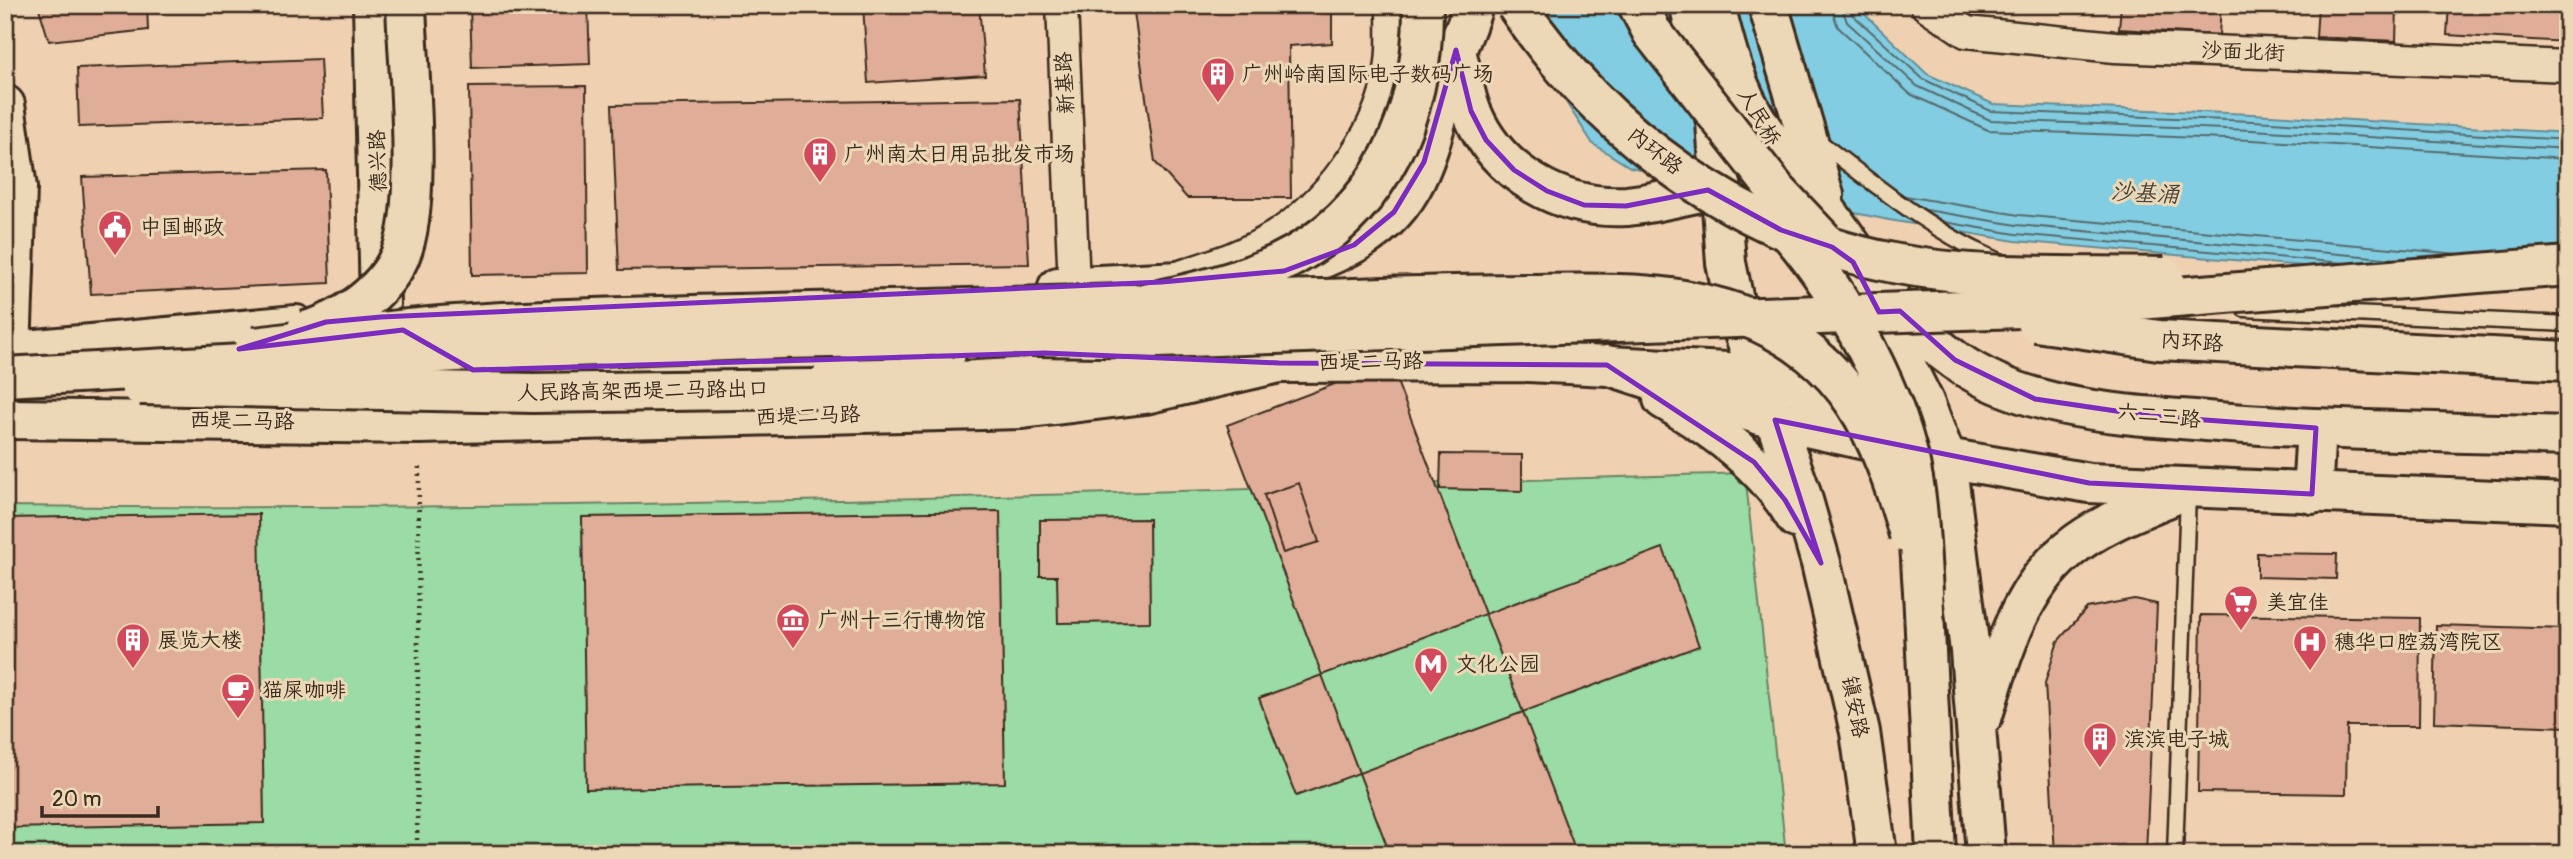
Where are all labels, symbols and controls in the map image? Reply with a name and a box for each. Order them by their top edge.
street label: 沙面北街 [2201,37,2285,67]
street label: 新基路 [1050,51,1080,115]
building icon: 广州岭南国际电子数码广场 [1199,55,1237,104]
place label: 广州岭南国际电子数码广场 [1242,61,1494,88]
street label: 人民桥 [1732,83,1786,151]
street label: 内环路 [1622,121,1688,181]
street label: 德兴路 [363,129,393,193]
building icon: 广州南太日用品批发市场 [801,135,839,184]
place label: 广州南太日用品批发市场 [844,141,1075,168]
water label: 沙基涌 [2110,177,2181,209]
public building icon: 中国邮政 [96,208,134,257]
place label: 中国邮政 [140,214,224,241]
street label: 内环路 [2160,326,2224,358]
street label: 西堤二马路 [1318,348,1424,376]
street label: 人民路高架西堤二马路出口 [517,375,769,407]
street label: 六二三路 [2116,398,2202,434]
street label: 西堤二马路 [755,401,861,431]
street label: 西堤二马路 [189,407,295,435]
supermarket icon: 美宜佳 [2222,583,2260,632]
place label: 美宜佳 [2266,589,2329,616]
museum icon: 广州十三行博物馆 [774,601,812,650]
place label: 广州十三行博物馆 [818,607,986,634]
building icon: 展览大楼 [114,621,152,670]
hospital icon: 穗华口腔荔湾院区 [2291,623,2329,672]
place label: 展览大楼 [158,627,242,654]
place label: 穗华口腔荔湾院区 [2334,629,2502,656]
metro station icon: 文化公园 [1412,645,1450,694]
place label: 文化公园 [1456,651,1540,678]
cafe icon: 猫屎咖啡 [219,671,257,720]
street label: 镇安路 [1836,674,1874,740]
place label: 猫屎咖啡 [262,677,346,704]
building icon: 滨滨电子城 [2081,720,2119,769]
place label: 滨滨电子城 [2124,726,2229,753]
scale bar [42,775,158,819]
text: 20 m [52,786,101,813]

